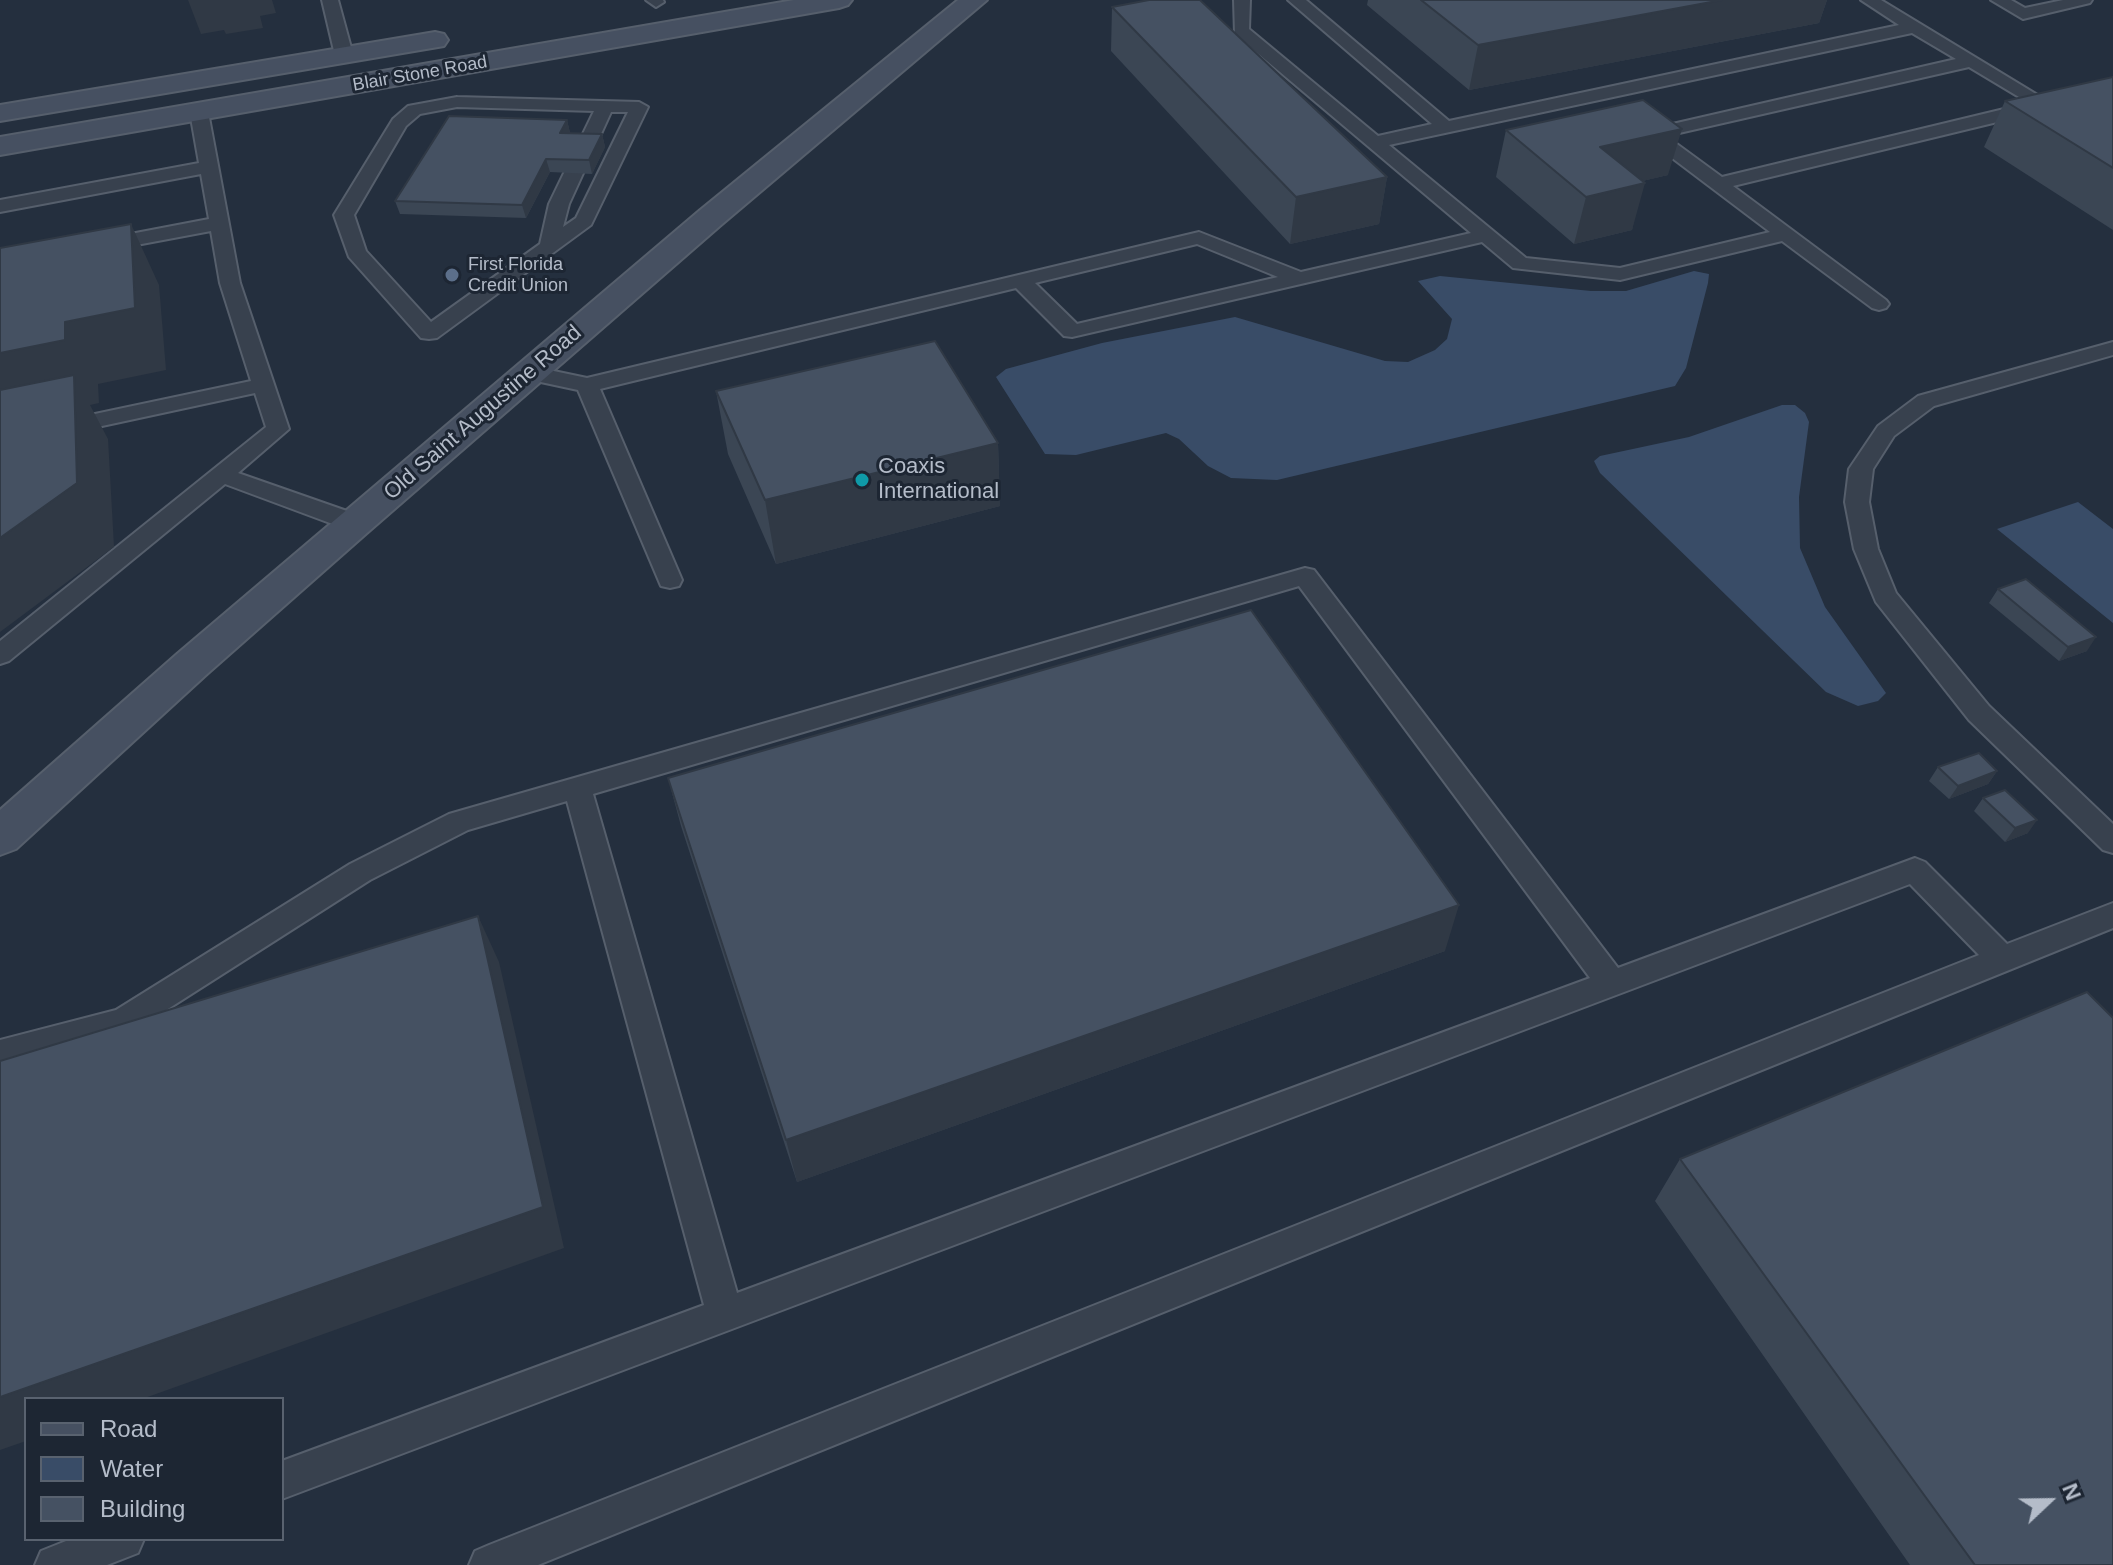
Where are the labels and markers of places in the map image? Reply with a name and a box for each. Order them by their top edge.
place label: First Florida Credit Union [468,254,568,296]
marker: First Florida Credit Union [443,266,461,284]
place label: Coaxis International [878,454,999,506]
marker: Coaxis International [853,471,871,489]

